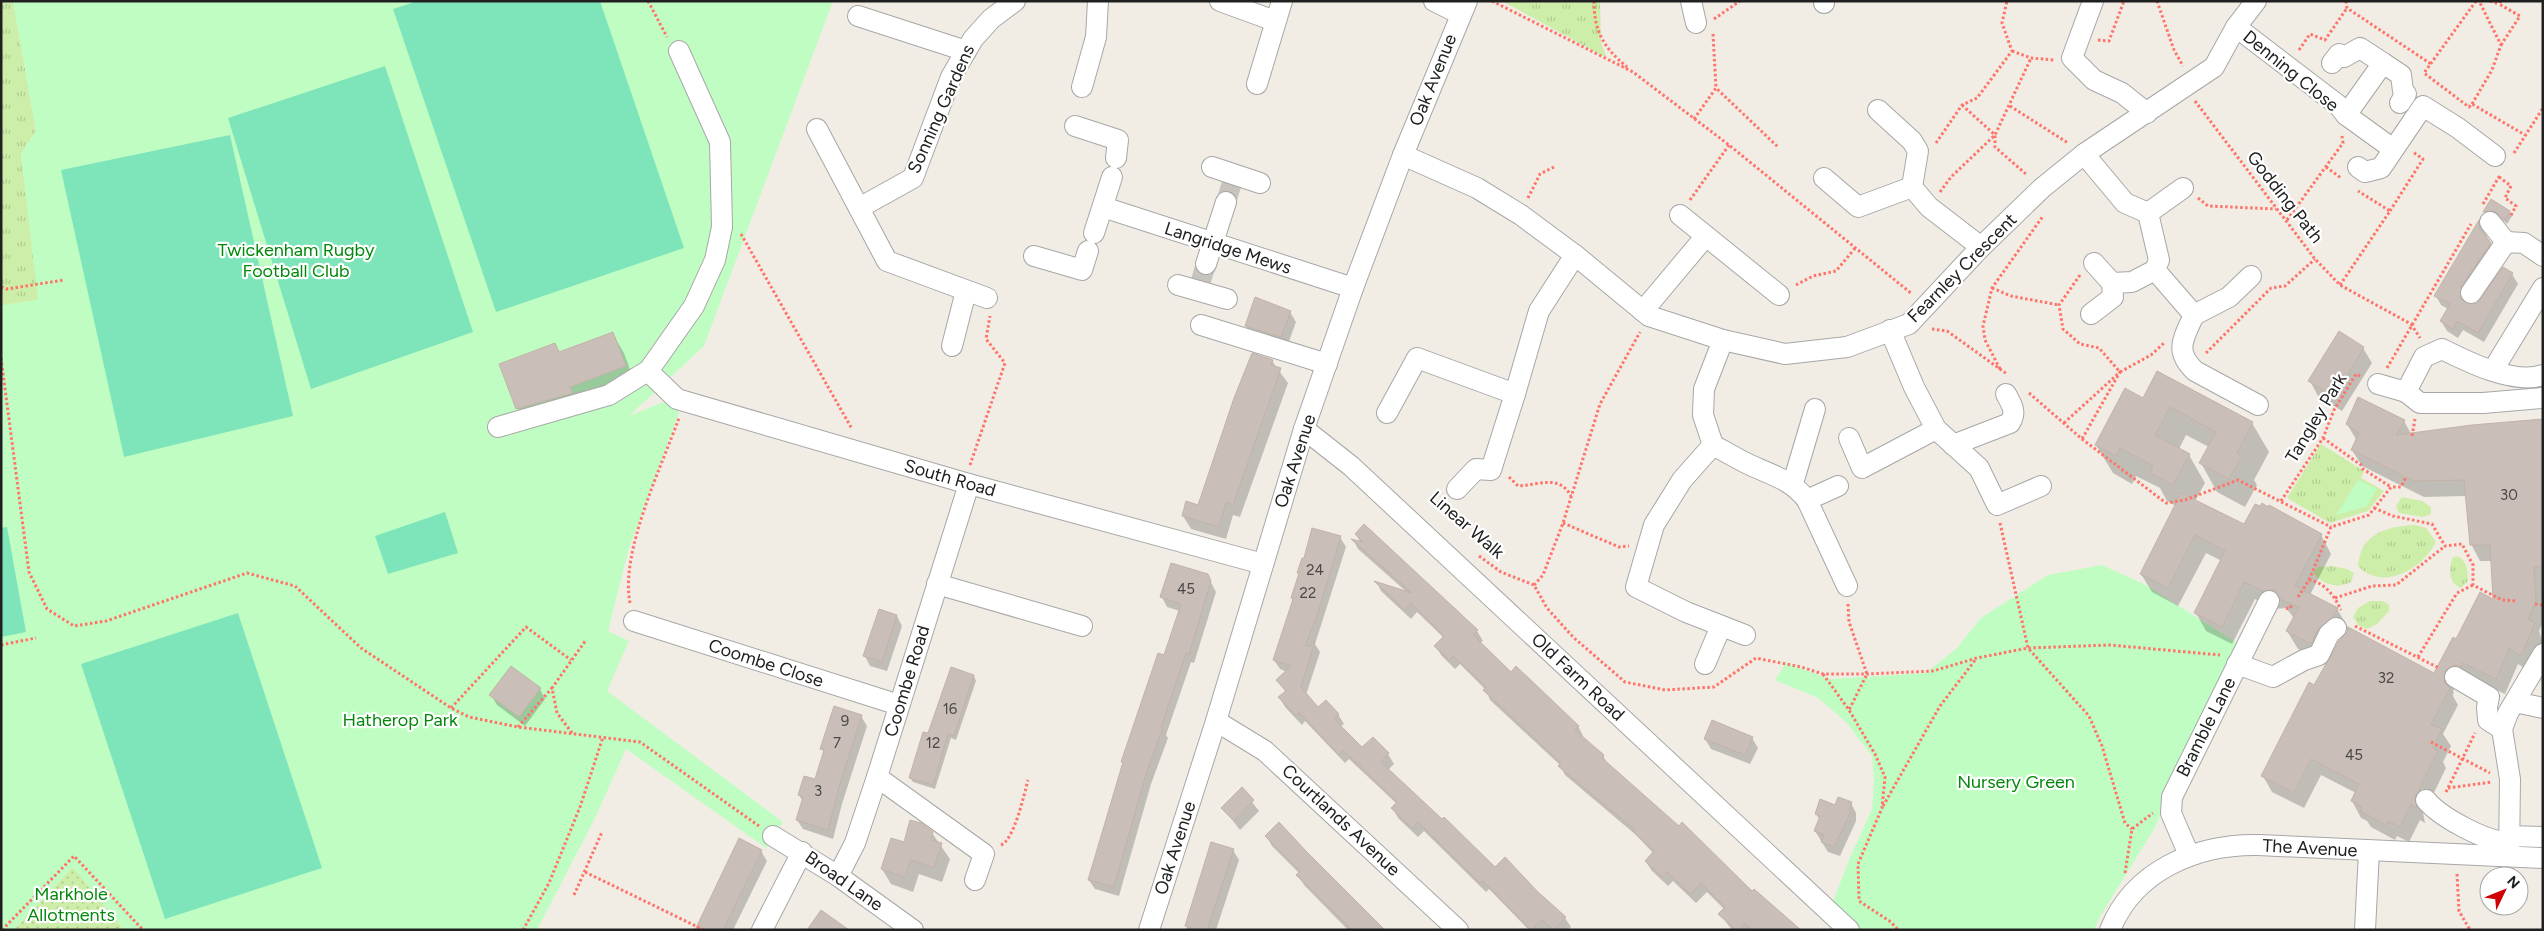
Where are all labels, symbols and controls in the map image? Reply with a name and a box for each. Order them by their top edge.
street label: Denning Close [2239,26,2344,117]
street label: Oak Avenue [1405,31,1461,129]
street label: Sonning Gardens [903,41,979,177]
street label: Godding Path [2242,147,2328,247]
street label: Fearnley Crescent [1903,208,2022,327]
street label: Langridge Mews [1162,217,1294,279]
park label: Twickenham Rugby Football Club [218,239,375,282]
street label: Tangley Park [2281,369,2351,467]
street label: Oak Avenue [1270,411,1321,511]
street label: South Road [902,454,998,502]
house number: 30 [2500,486,2518,504]
street label: Linear Walk [1425,487,1509,564]
house number: 24 [1306,561,1324,579]
house number: 45 [1177,580,1195,598]
house number: 22 [1300,584,1316,602]
street label: Coombe Road [880,623,934,739]
street label: Old Farm Road [1527,628,1629,726]
street label: Coombe Close [706,634,826,692]
house number: 32 [2378,669,2394,687]
street label: Bramble Lane [2172,673,2241,780]
house number: 16 [943,700,958,718]
park label: Hatherop Park [342,709,458,731]
house number: 9 [841,712,849,730]
house number: 7 [833,734,841,752]
house number: 12 [926,734,940,752]
house number: 45 [2345,746,2363,764]
street label: Courtlands Avenue [1277,760,1405,881]
park label: Nursery Green [1957,771,2075,793]
house number: 3 [814,782,822,800]
street label: Oak Avenue [1150,798,1201,898]
street label: The Avenue [2262,835,2358,861]
street label: Broad Lane [801,846,887,916]
north arrow [2479,866,2529,916]
text: N [2503,873,2523,892]
park label: Markhole Allotments [27,883,115,926]

